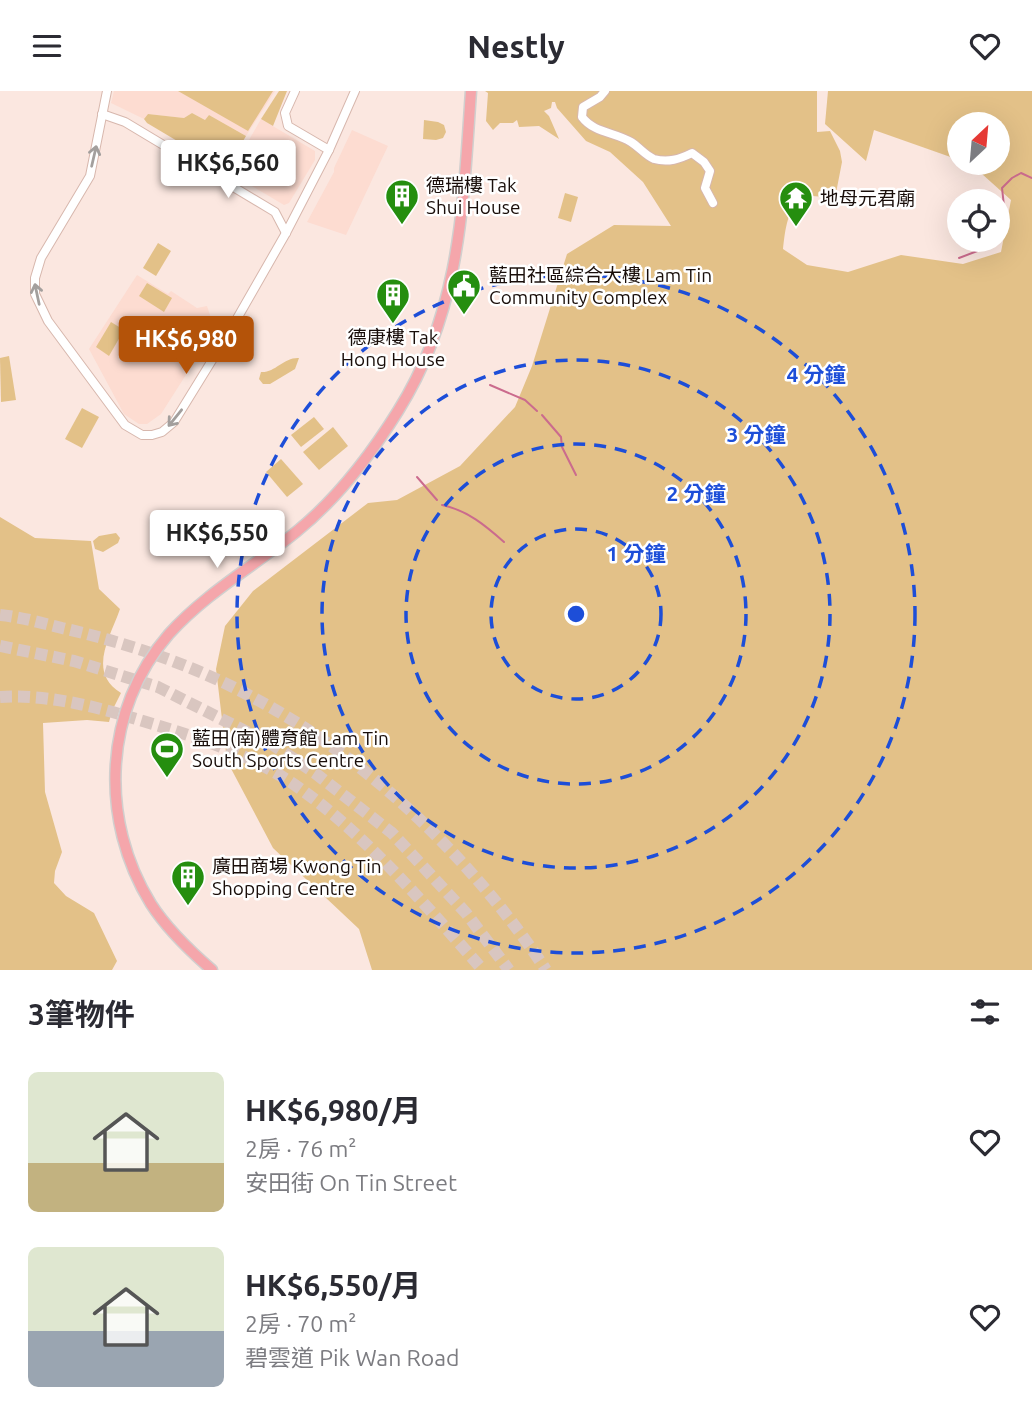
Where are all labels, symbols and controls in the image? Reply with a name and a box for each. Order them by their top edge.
icon: menu [28,27,66,65]
icon: heart [966,27,1004,65]
text: Nestly [467,28,565,64]
north arrow [947,112,1010,175]
map controls [947,112,1010,252]
pin: HK$6,560 [156,141,300,200]
one-way arrow [87,145,101,168]
text: HK$6,560 [177,150,279,175]
place label: 德瑞樓 Tak Shui House [426,174,521,218]
building icon: 德瑞樓 Tak Shui House [383,177,421,226]
temple icon: 地母元君廟 [777,179,815,228]
place label: 地母元君廟 [820,187,915,209]
button: locate [947,189,1010,252]
place label: 藍田社區綜合大樓 Lam Tin Community Complex [489,264,712,308]
public building icon: 藍田社區綜合大樓 Lam Tin Community Complex [445,267,483,316]
building icon: 德康樓 Tak Hong House [374,276,412,325]
one-way arrow [30,284,43,306]
pin: HK$6,980 [114,317,258,376]
text: HK$6,980 [135,326,237,351]
place label: 德康樓 Tak Hong House [341,326,445,370]
text: 4 分鐘 [787,362,845,386]
one-way arrow [168,408,183,426]
text: 3 分鐘 [727,422,785,446]
text: 2 分鐘 [667,481,725,505]
pin: HK$6,550 [145,511,289,570]
text: HK$6,550 [166,520,268,545]
text: 1 分鐘 [607,541,665,565]
centre of rings [564,602,588,626]
place label: 藍田(南)體育館 Lam Tin South Sports Centre [192,727,389,771]
sports icon: 藍田(南)體育館 Lam Tin South Sports Centre [148,730,186,779]
place label: 廣田商場 Kwong Tin Shopping Centre [212,855,382,899]
building icon: 廣田商場 Kwong Tin Shopping Centre [169,858,207,907]
icon: filters [966,993,1004,1031]
text: 3筆物件 [28,997,135,1031]
text: HK$6,980/月 [245,1093,421,1127]
icon: home [84,1100,168,1184]
icon: heart [966,1123,1004,1161]
text: 2房 · 76 m² [245,1136,356,1161]
text: 安田街 On Tin Street [245,1170,457,1195]
text: HK$6,550/月 [245,1268,421,1302]
icon: home [84,1275,168,1359]
icon: heart [966,1298,1004,1336]
text: 2房 · 70 m² [245,1311,356,1336]
text: 碧雲道 Pik Wan Road [245,1345,460,1370]

